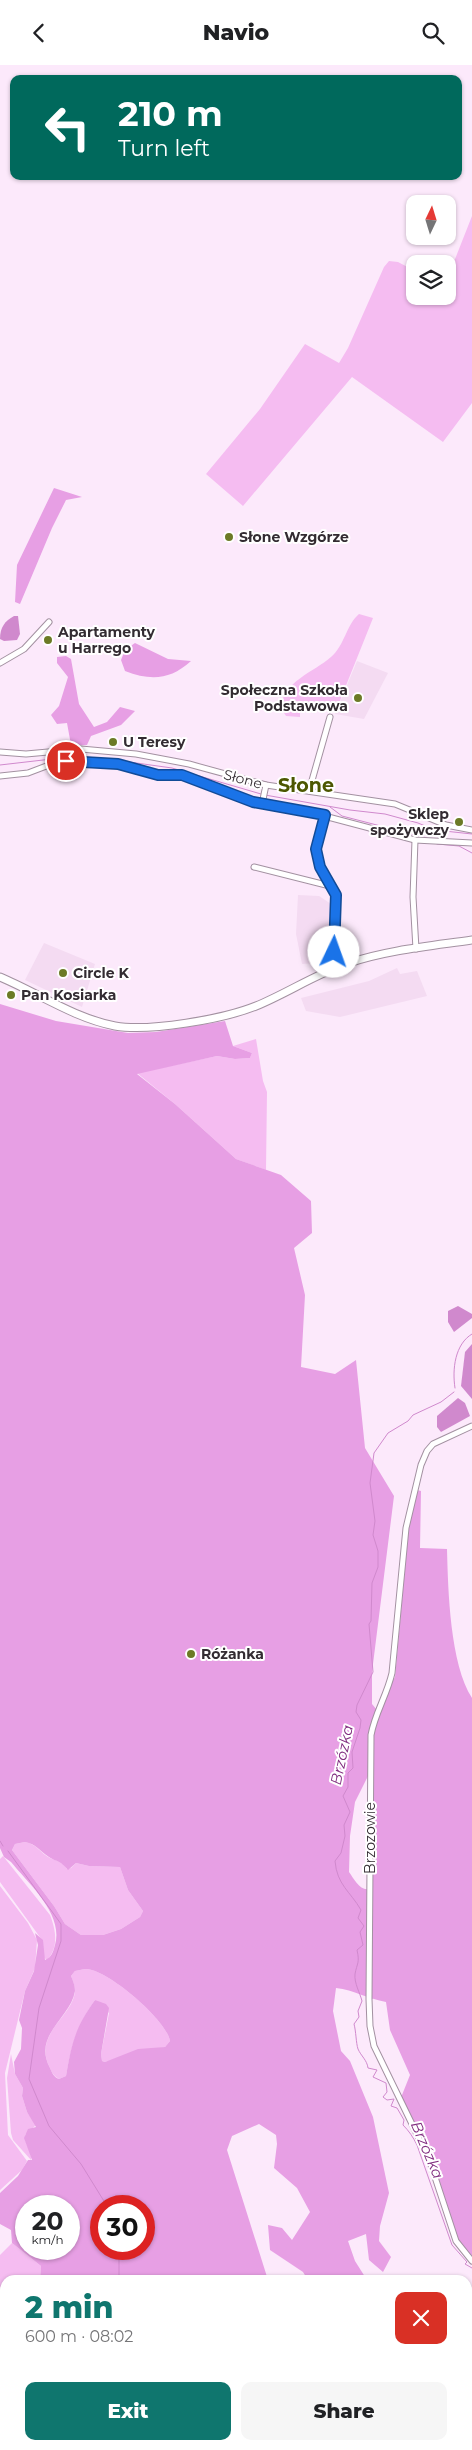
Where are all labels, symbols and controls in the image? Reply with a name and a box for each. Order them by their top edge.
icon: back [25,19,53,47]
text: Navio [203,19,269,46]
icon: search [419,19,447,47]
text: 210 m [118,92,223,135]
icon: left [35,95,100,160]
text: Turn left [118,135,210,162]
north arrow [406,195,456,245]
map controls [406,195,456,305]
button: layers [406,255,456,305]
place label: Słone Wzgórze [239,528,349,546]
marker: Słone Wzgórze [223,531,235,543]
place label: Apartamenty u Harrego [57,623,156,657]
marker: Apartamenty u Harrego [42,634,54,646]
place label: Społeczna Szkoła Podstawowa [221,681,348,715]
marker: Społeczna Szkoła Podstawowa [352,692,364,704]
place label: U Teresy [123,733,186,751]
marker: U Teresy [107,736,119,748]
pin [45,740,87,782]
icon: arrive [52,747,80,775]
street label: Słone [222,765,264,793]
district label: Słone [278,774,334,797]
place label: Sklep spożywczy [370,805,450,839]
marker: Sklep spożywczy [453,816,465,828]
position arrow [307,925,359,977]
place label: Circle K [73,964,129,982]
marker: Circle K [57,967,69,979]
place label: Pan Kosiarka [21,986,116,1004]
marker: Pan Kosiarka [5,989,17,1001]
place label: Różanka [201,1645,264,1663]
marker: Różanka [185,1648,197,1660]
water label: Brzózka [326,1723,357,1786]
street label: Brzozowie [361,1802,379,1874]
water label: Brzózka [407,2118,448,2181]
speed limit sign: 30 [90,2195,155,2260]
text: 20 [32,2206,63,2236]
text: km/h [31,2232,64,2247]
text: 2 min [25,2289,113,2326]
button: close [395,2292,447,2344]
text: 600 m · 08:02 [25,2327,133,2346]
button: Exit [25,2382,231,2440]
button: Share [241,2382,447,2440]

